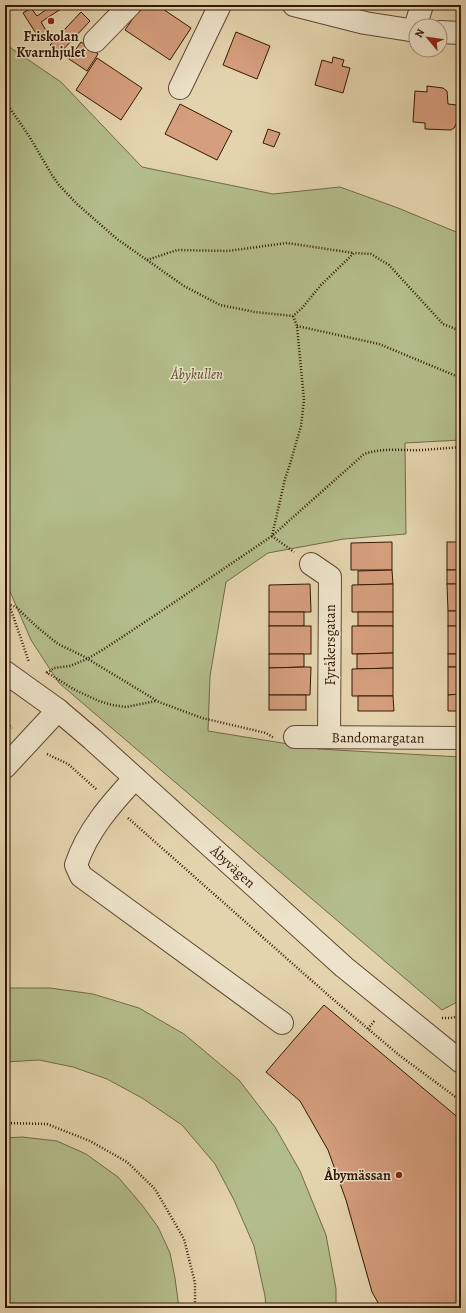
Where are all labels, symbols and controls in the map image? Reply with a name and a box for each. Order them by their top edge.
marker: Friskolan Kvarnhjulet [46,16,56,26]
north arrow [408,18,448,58]
text: N [411,26,428,41]
place label: Friskolan Kvarnhjulet [16,27,86,62]
park label: Åbykullen [170,365,223,384]
street label: Fyråkersgatan [321,604,340,686]
street label: Bandomargatan [332,728,425,747]
street label: Åbyvägen [206,841,260,892]
place label: Åbymässan [323,1166,391,1185]
marker: Åbymässan [394,1170,404,1180]

